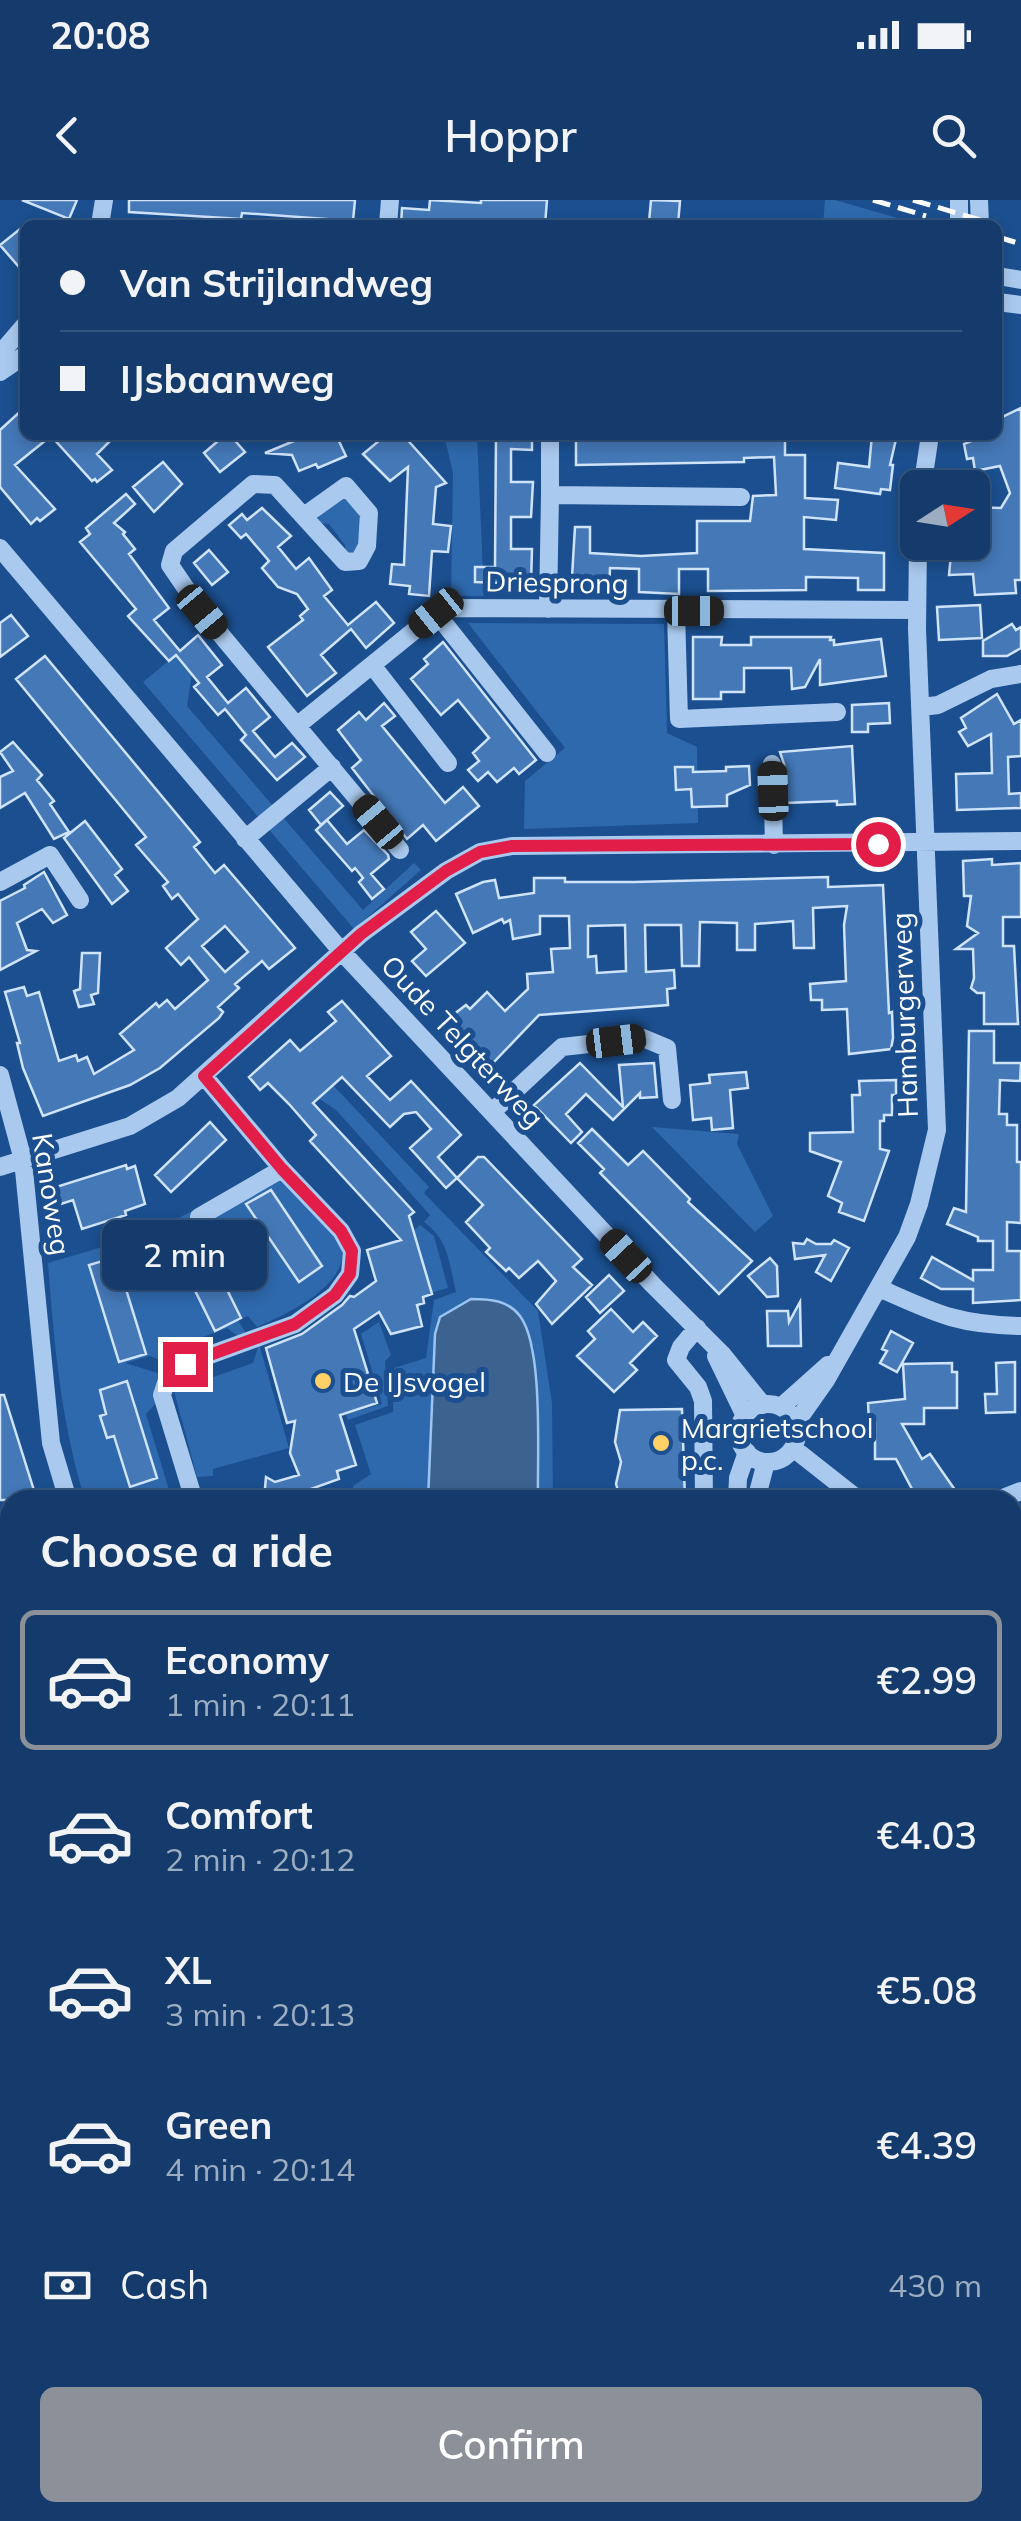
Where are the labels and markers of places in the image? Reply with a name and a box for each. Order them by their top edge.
place label: De IJsvogel [343,1364,486,1399]
marker: De IJsvogel [312,1370,334,1392]
place label: Margrietschool p.c. [681,1410,873,1477]
marker: Margrietschool p.c. [650,1432,672,1454]

